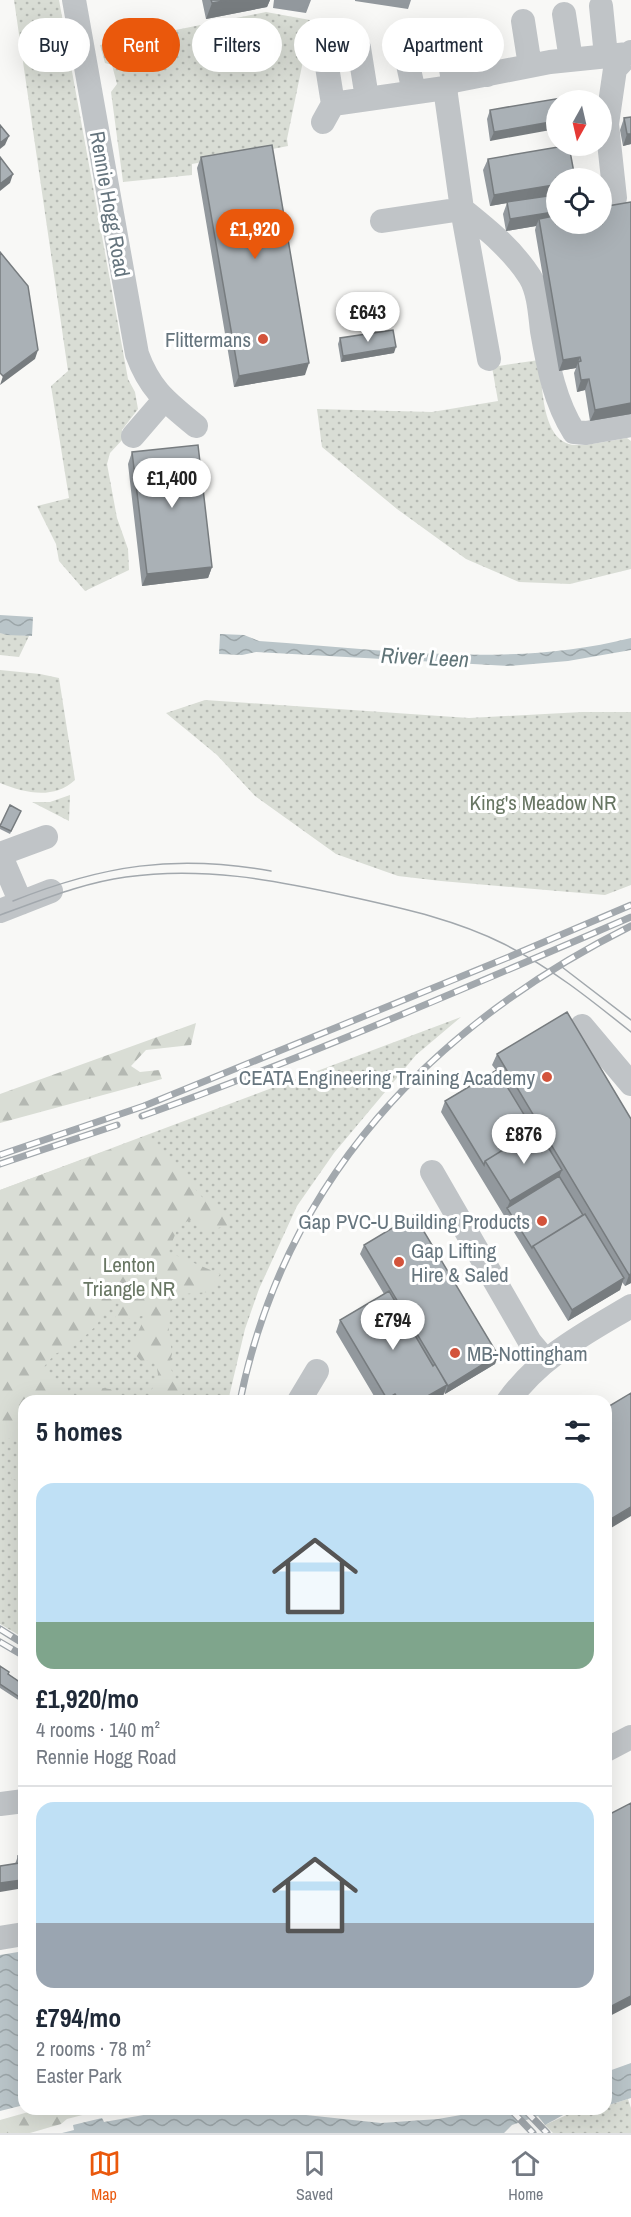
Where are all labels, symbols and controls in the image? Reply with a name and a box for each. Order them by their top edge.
chip: Buy [18,18,90,72]
chip: Rent [102,18,180,72]
chip: Filters [192,18,282,72]
chip: New [294,18,370,72]
chip: Apartment [382,18,504,72]
north arrow [546,90,612,156]
map controls [546,90,612,234]
street label: Rennie Hogg Road [83,129,137,279]
button: locate [546,168,612,234]
pin: £1,920 [206,209,304,260]
text: £1,920 [230,215,280,242]
pin: £643 [332,292,404,343]
text: £643 [350,298,386,325]
place label: Flittermans [165,325,251,354]
marker: Flittermans [256,332,270,346]
pin: £1,400 [123,458,221,509]
text: £1,400 [147,464,197,491]
water label: River Leen [380,640,470,674]
park label: King's Meadow NR [470,788,616,817]
place label: CEATA Engineering Training Academy [239,1063,535,1092]
marker: CEATA Engineering Training Academy [540,1070,554,1084]
pin: £876 [488,1114,560,1165]
text: £876 [506,1120,542,1147]
place label: Gap PVC-U Building Products [298,1207,530,1236]
marker: Gap PVC-U Building Products [535,1214,549,1228]
place label: Gap Lifting Hire & Saled [411,1236,509,1289]
park label: Lenton Triangle NR [83,1250,175,1303]
marker: Gap Lifting Hire & Saled [392,1255,406,1269]
pin: £794 [357,1300,429,1351]
text: £794 [375,1306,411,1333]
place label: MB-Nottingham [467,1339,588,1368]
marker: MB-Nottingham [448,1346,462,1360]
text: 5 homes [36,1414,123,1449]
icon: filters [561,1415,594,1448]
icon: home [261,1522,369,1630]
text: £1,920/mo [36,1681,139,1716]
text: 4 rooms · 140 m² [36,1716,160,1743]
text: Rennie Hogg Road [36,1743,176,1770]
icon: home [261,1841,369,1949]
text: £794/mo [36,2000,121,2035]
text: 2 rooms · 78 m² [36,2035,151,2062]
text: Easter Park [36,2062,122,2089]
tab: Map [88,2147,121,2205]
tab: Saved [296,2147,333,2205]
tab: Home [508,2147,543,2205]

